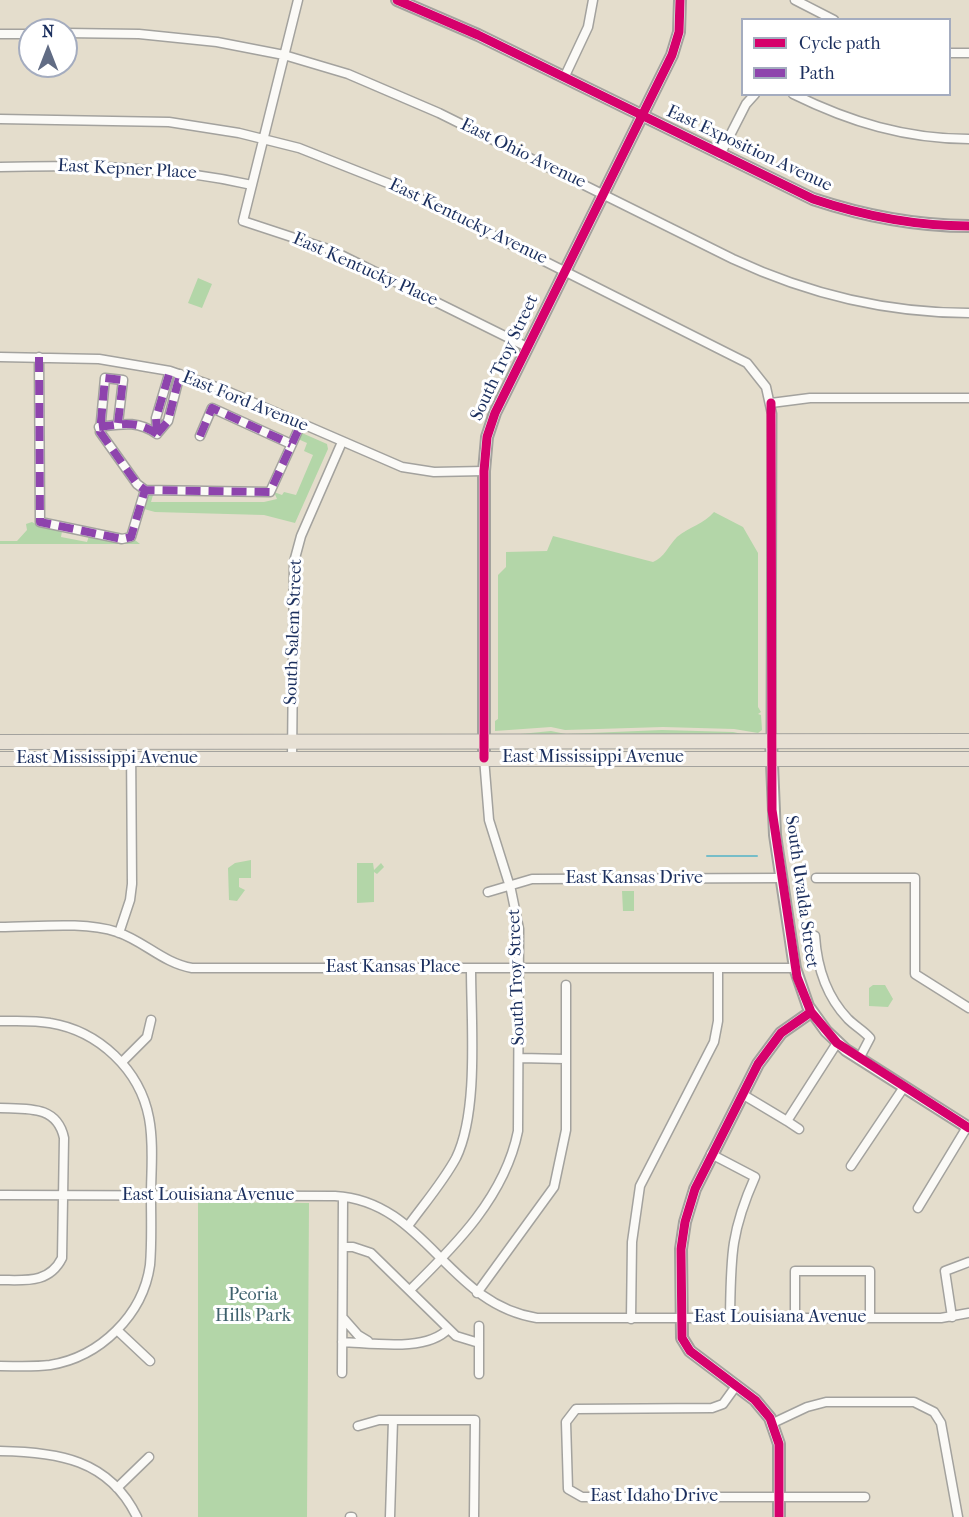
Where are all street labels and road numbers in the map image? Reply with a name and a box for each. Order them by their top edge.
street label: East Exposition Avenue [663,101,835,197]
street label: East Ohio Avenue [457,114,589,194]
street label: East Kepner Place [57,156,197,184]
street label: East Kentucky Avenue [385,174,551,270]
street label: East Kentucky Place [289,228,441,312]
street label: South Troy Street [466,291,544,425]
street label: East Ford Avenue [179,367,311,437]
street label: South Salem Street [281,558,307,706]
street label: East Mississippi Avenue [502,747,684,769]
street label: East Mississippi Avenue [16,748,198,770]
street label: South Uvalda Street [780,814,822,970]
street label: East Kansas Drive [565,868,703,890]
street label: South Troy Street [504,908,530,1046]
street label: East Kansas Place [326,957,460,979]
street label: East Louisiana Avenue [122,1185,294,1207]
street label: East Louisiana Avenue [694,1307,866,1329]
street label: East Idaho Drive [590,1486,718,1508]

